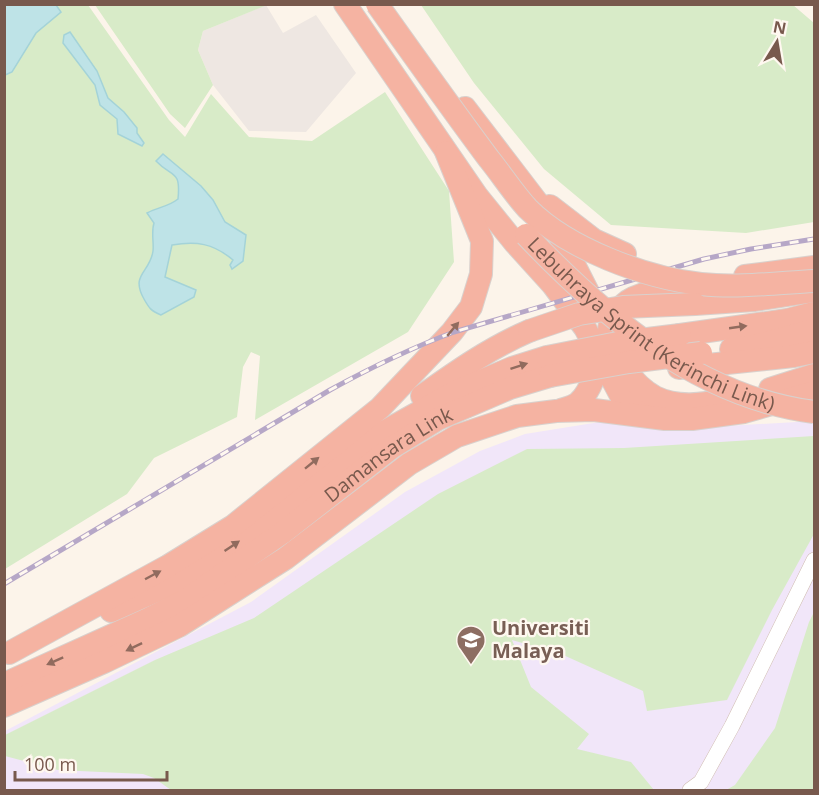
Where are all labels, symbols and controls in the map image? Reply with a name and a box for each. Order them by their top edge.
north arrow [747,12,807,72]
text: N [771,15,788,39]
street label: Lebuhraya Sprint (Kerinchi Link) [522,231,778,417]
one-way arrow [446,322,459,337]
one-way arrow [728,322,747,331]
one-way arrow [510,361,528,370]
street label: Damansara Link [318,400,457,508]
one-way arrow [304,457,319,470]
one-way arrow [223,541,240,552]
one-way arrow [144,570,161,580]
place label: Universiti Malaya [492,614,589,664]
school or university icon: Universiti Malaya [455,624,487,666]
one-way arrow [126,643,143,652]
one-way arrow [47,657,64,666]
scale bar [15,744,166,782]
text: 100 m [24,752,76,776]

